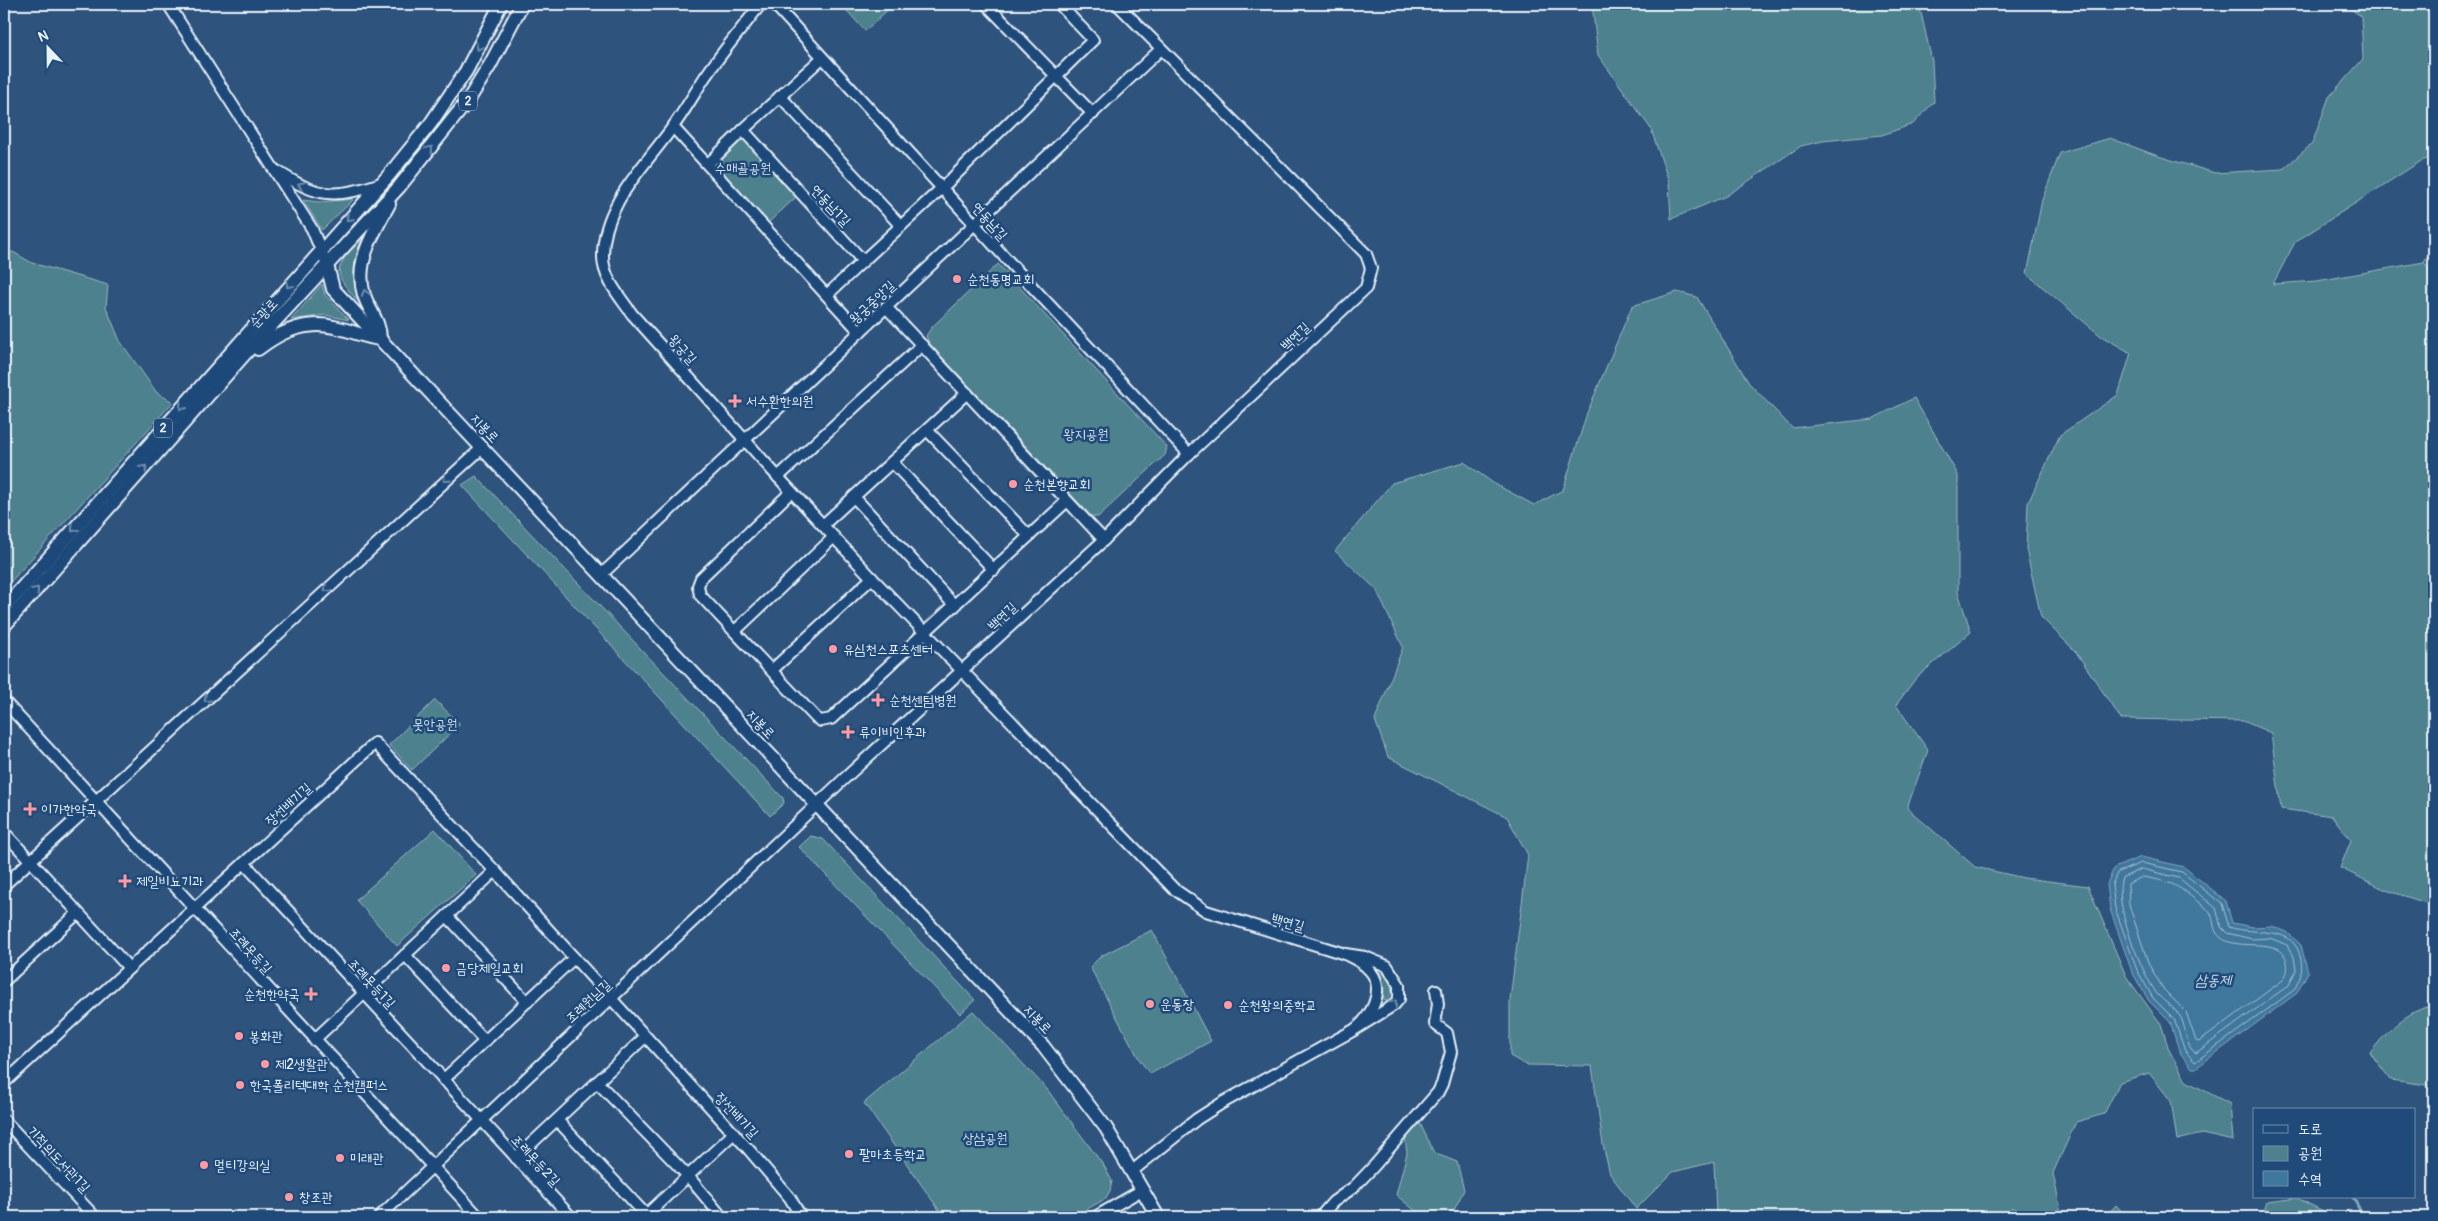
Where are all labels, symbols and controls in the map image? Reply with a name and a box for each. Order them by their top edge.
north arrow [22,22,72,72]
text: N [36,27,51,46]
one-way arrow [475,42,485,51]
road number: 2 [459,92,477,110]
one-way arrow [424,146,433,155]
park label: 수매골공원 [715,160,771,177]
one-way arrow [297,181,306,192]
street label: 연동남1길 [807,181,855,230]
street label: 연동남길 [968,199,1012,244]
one-way arrow [346,212,355,221]
place label: 순천동명교회 [967,271,1035,288]
marker: 순천동명교회 [951,273,963,285]
street label: 왕궁중앙길 [846,276,899,328]
one-way arrow [286,280,295,289]
one-way arrow [360,290,370,298]
street label: 순광로 [246,295,281,331]
street label: 백연길 [1277,318,1314,354]
street label: 왕궁길 [665,331,701,368]
place label: 서수환한의원 [746,393,814,410]
marker: 서수환한의원 [728,394,742,408]
one-way arrow [179,401,188,410]
street label: 지봉로 [467,410,502,446]
road number: 2 [154,418,172,438]
park label: 왕지공원 [1063,426,1109,443]
one-way arrow [138,465,147,474]
one-way arrow [443,473,452,482]
place label: 순천본향교회 [1023,476,1091,493]
marker: 순천본향교회 [1007,478,1019,490]
one-way arrow [71,523,80,532]
one-way arrow [323,583,332,592]
one-way arrow [30,587,39,596]
street label: 백연길 [984,598,1021,634]
place label: 유심천스포츠센터 [843,641,933,658]
marker: 유심천스포츠센터 [827,643,839,655]
place label: 순천센텀병원 [889,692,957,709]
one-way arrow [204,693,213,702]
marker: 순천센텀병원 [871,693,885,707]
street label: 지봉로 [743,706,778,742]
park label: 못안공원 [412,716,458,733]
place label: 류이비인후과 [859,724,927,741]
marker: 류이비인후과 [841,725,855,739]
street label: 장선배기길 [262,779,315,830]
place label: 이가한약국 [41,801,97,818]
marker: 이가한약국 [23,802,37,816]
place label: 제일비뇨기과 [136,873,204,890]
marker: 제일비뇨기과 [118,874,132,888]
street label: 백연길 [1269,910,1307,936]
street label: 조례못등길 [225,924,276,977]
street label: 조례못등1길 [344,955,399,1012]
place label: 금당제일교회 [456,960,524,977]
marker: 금당제일교회 [440,962,452,974]
water label: 삼동제 [2195,971,2233,990]
street label: 조례원님길 [562,975,615,1027]
place label: 순천한약국 [244,986,300,1003]
marker: 순천한약국 [304,987,318,1001]
place label: 운동장 [1160,996,1195,1013]
place label: 순천왕의중학교 [1238,997,1317,1014]
marker: 운동장 [1144,998,1156,1010]
marker: 순천왕의중학교 [1222,999,1234,1011]
one-way arrow [1388,999,1397,1008]
street label: 지봉로 [1020,1001,1055,1037]
place label: 봉화관 [249,1028,283,1045]
marker: 봉화관 [233,1030,245,1042]
place label: 제2생활관 [275,1056,328,1073]
marker: 제2생활관 [259,1058,271,1070]
place label: 한국폴리텍대학 순천캠퍼스 [250,1077,388,1094]
marker: 한국폴리텍대학 순천캠퍼스 [234,1079,246,1091]
street label: 장선배기길 [711,1089,763,1142]
legend [2253,1108,2416,1198]
text: 도로 [2298,1120,2322,1139]
street label: 기적의도서관1길 [24,1123,94,1197]
park label: 상삼공원 [962,1130,1008,1147]
street label: 조례못등2길 [508,1131,564,1190]
text: 공원 [2298,1144,2322,1163]
place label: 팔마초등학교 [859,1146,927,1163]
marker: 팔마초등학교 [843,1148,855,1160]
place label: 미래관 [350,1150,384,1167]
marker: 미래관 [334,1152,346,1164]
place label: 멀티강의실 [214,1157,270,1174]
marker: 멀티강의실 [198,1159,210,1171]
text: 수역 [2298,1170,2322,1189]
place label: 창조관 [299,1189,333,1206]
marker: 창조관 [283,1191,295,1203]

